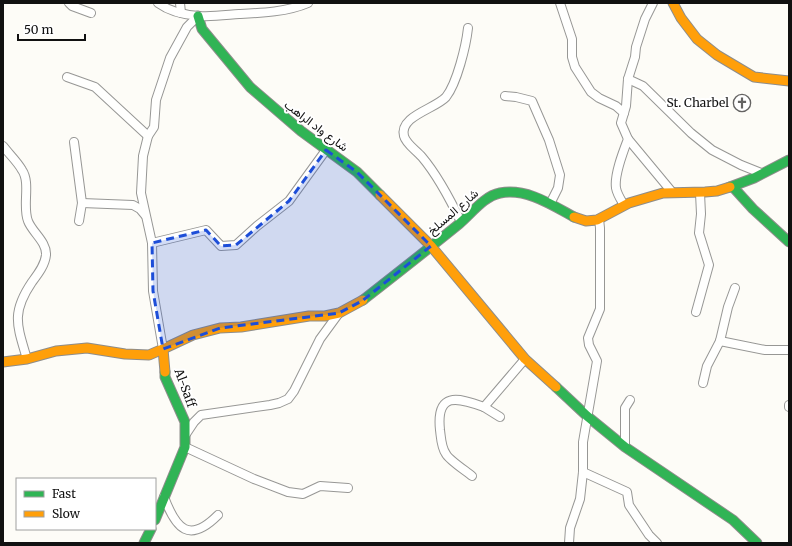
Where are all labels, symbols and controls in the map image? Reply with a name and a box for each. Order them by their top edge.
scale bar [18,16,85,42]
text: 50 m [24,22,53,37]
church icon: St. Charbel [732,93,752,113]
place label: St. Charbel [667,95,729,110]
street label: شارع واد الراهب [280,97,351,156]
street label: شارع المسلخ [424,186,482,239]
street label: Al-Saff [171,365,200,410]
legend [16,478,156,530]
text: Fast [52,486,76,501]
text: Slow [52,506,81,521]

